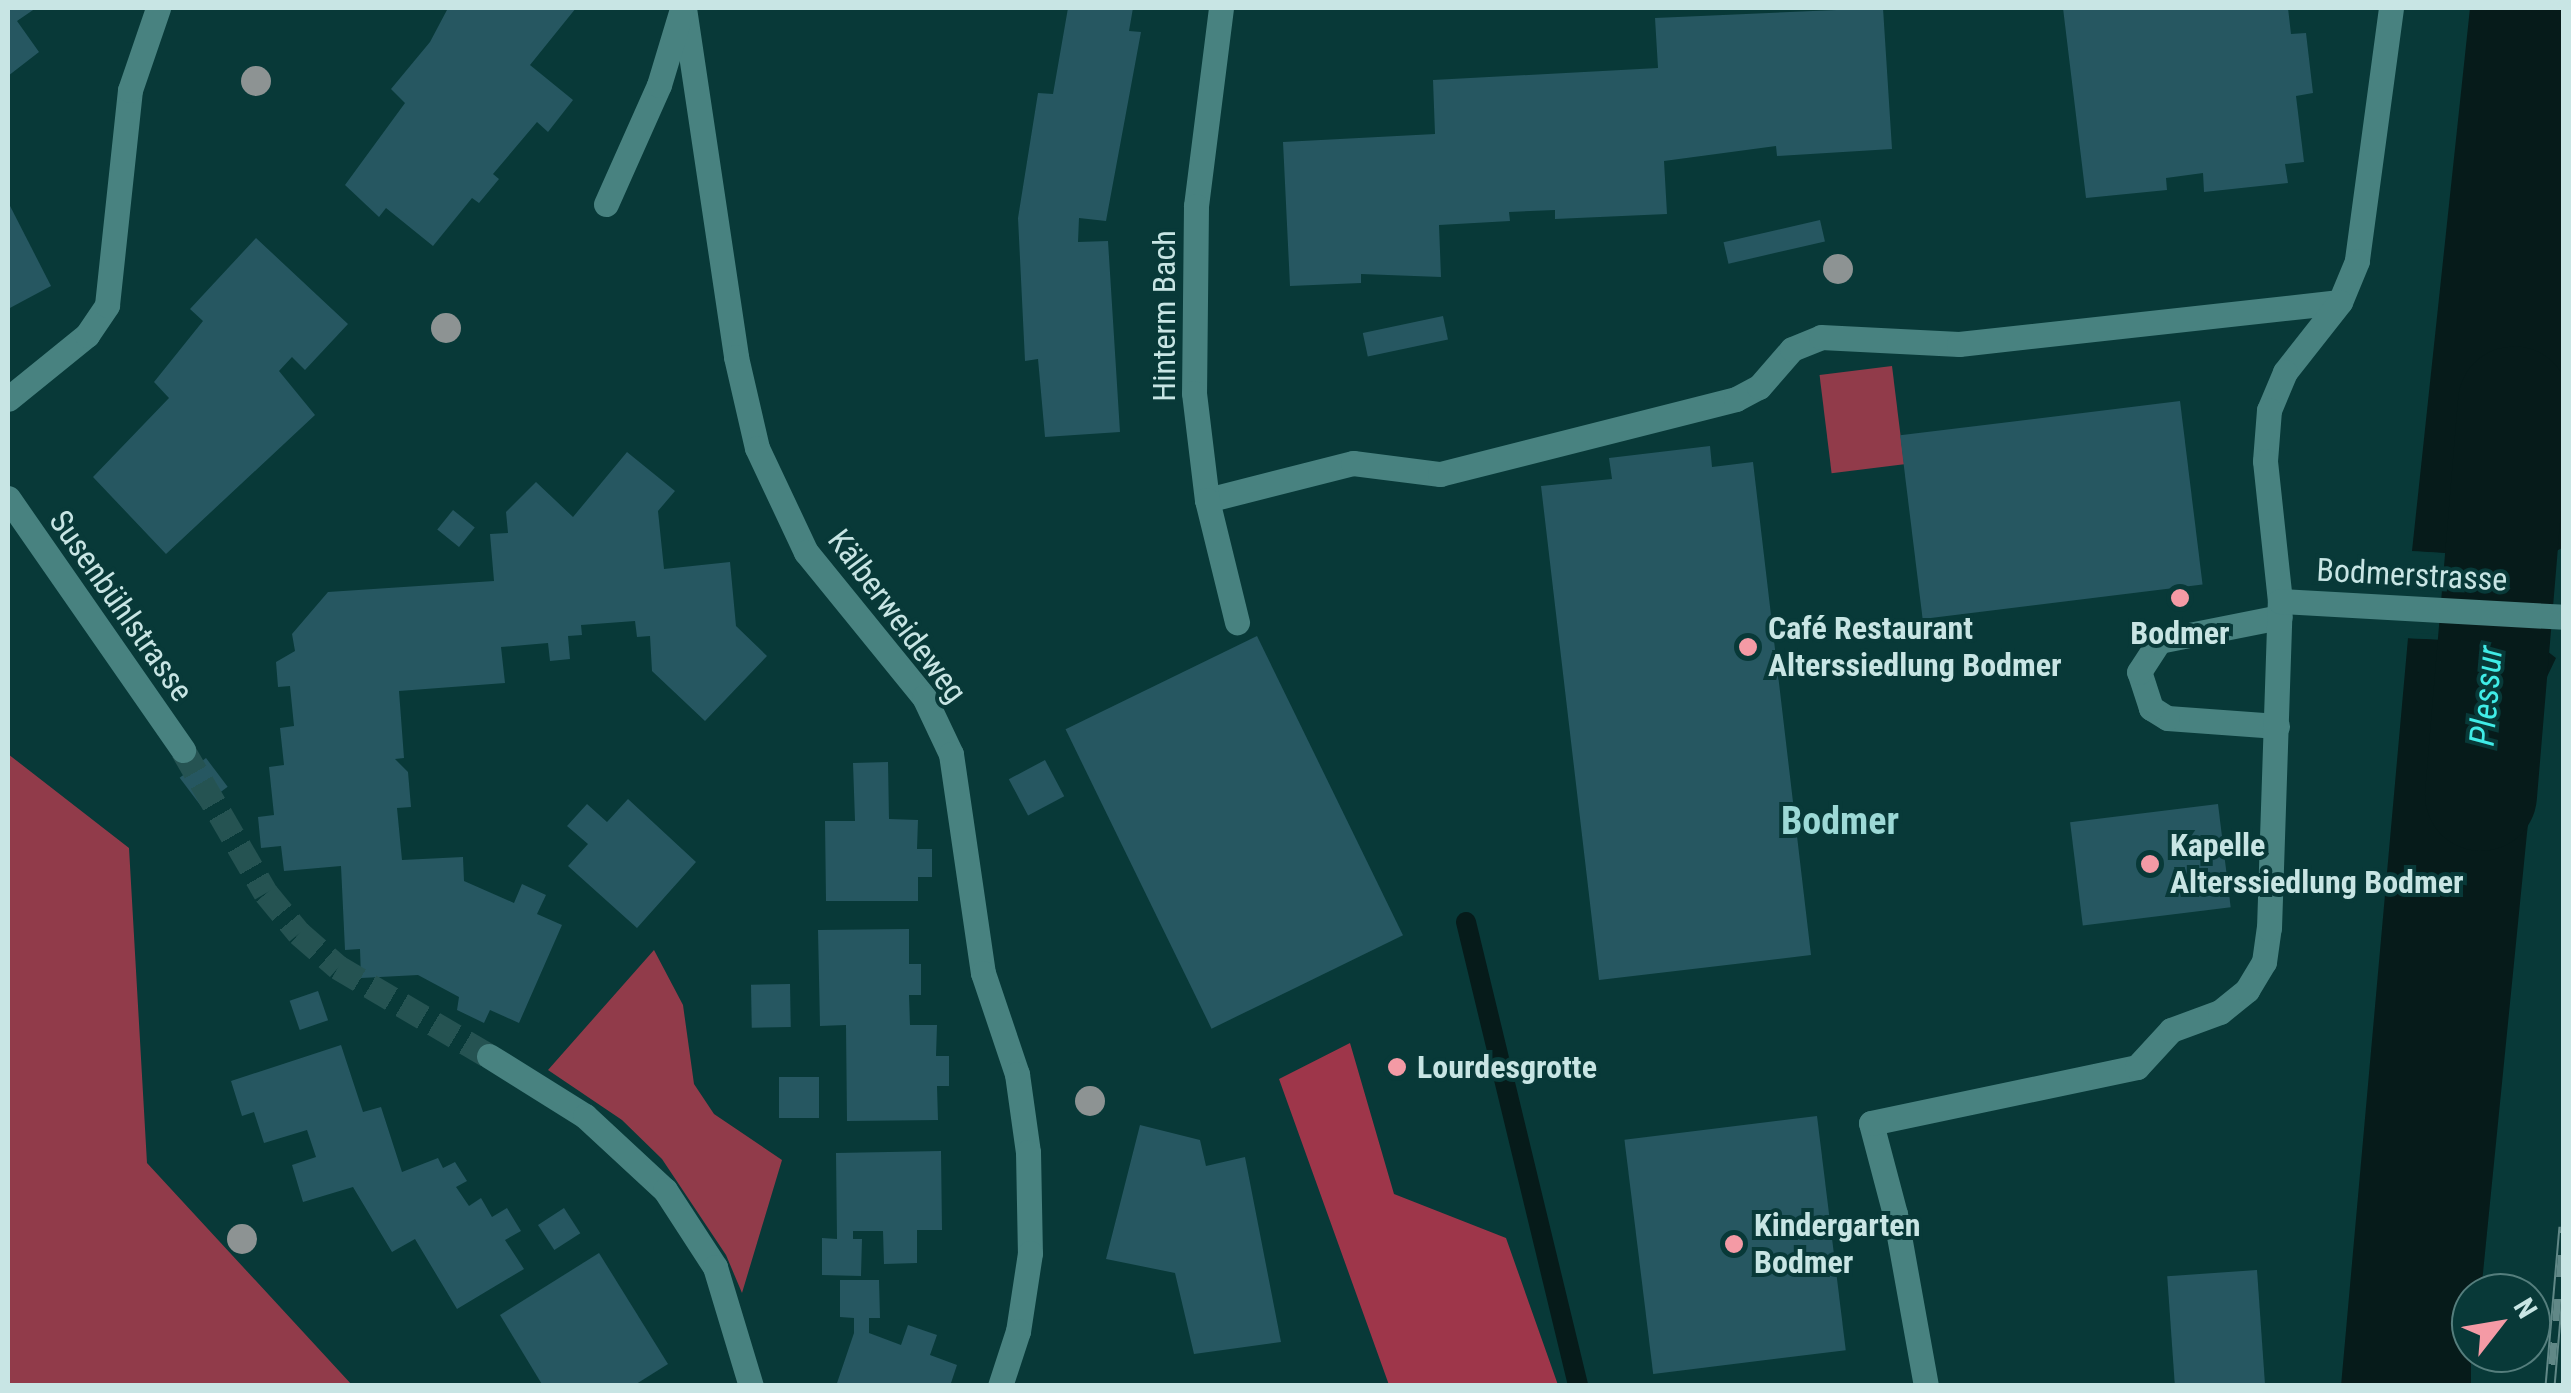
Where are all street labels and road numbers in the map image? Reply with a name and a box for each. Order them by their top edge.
street label: Hinterm Bach [1145,230,1183,402]
street label: Susenbühlstrasse [41,503,201,709]
street label: Kälberweideweg [820,522,974,710]
street label: Bodmerstrasse [2316,551,2508,599]

